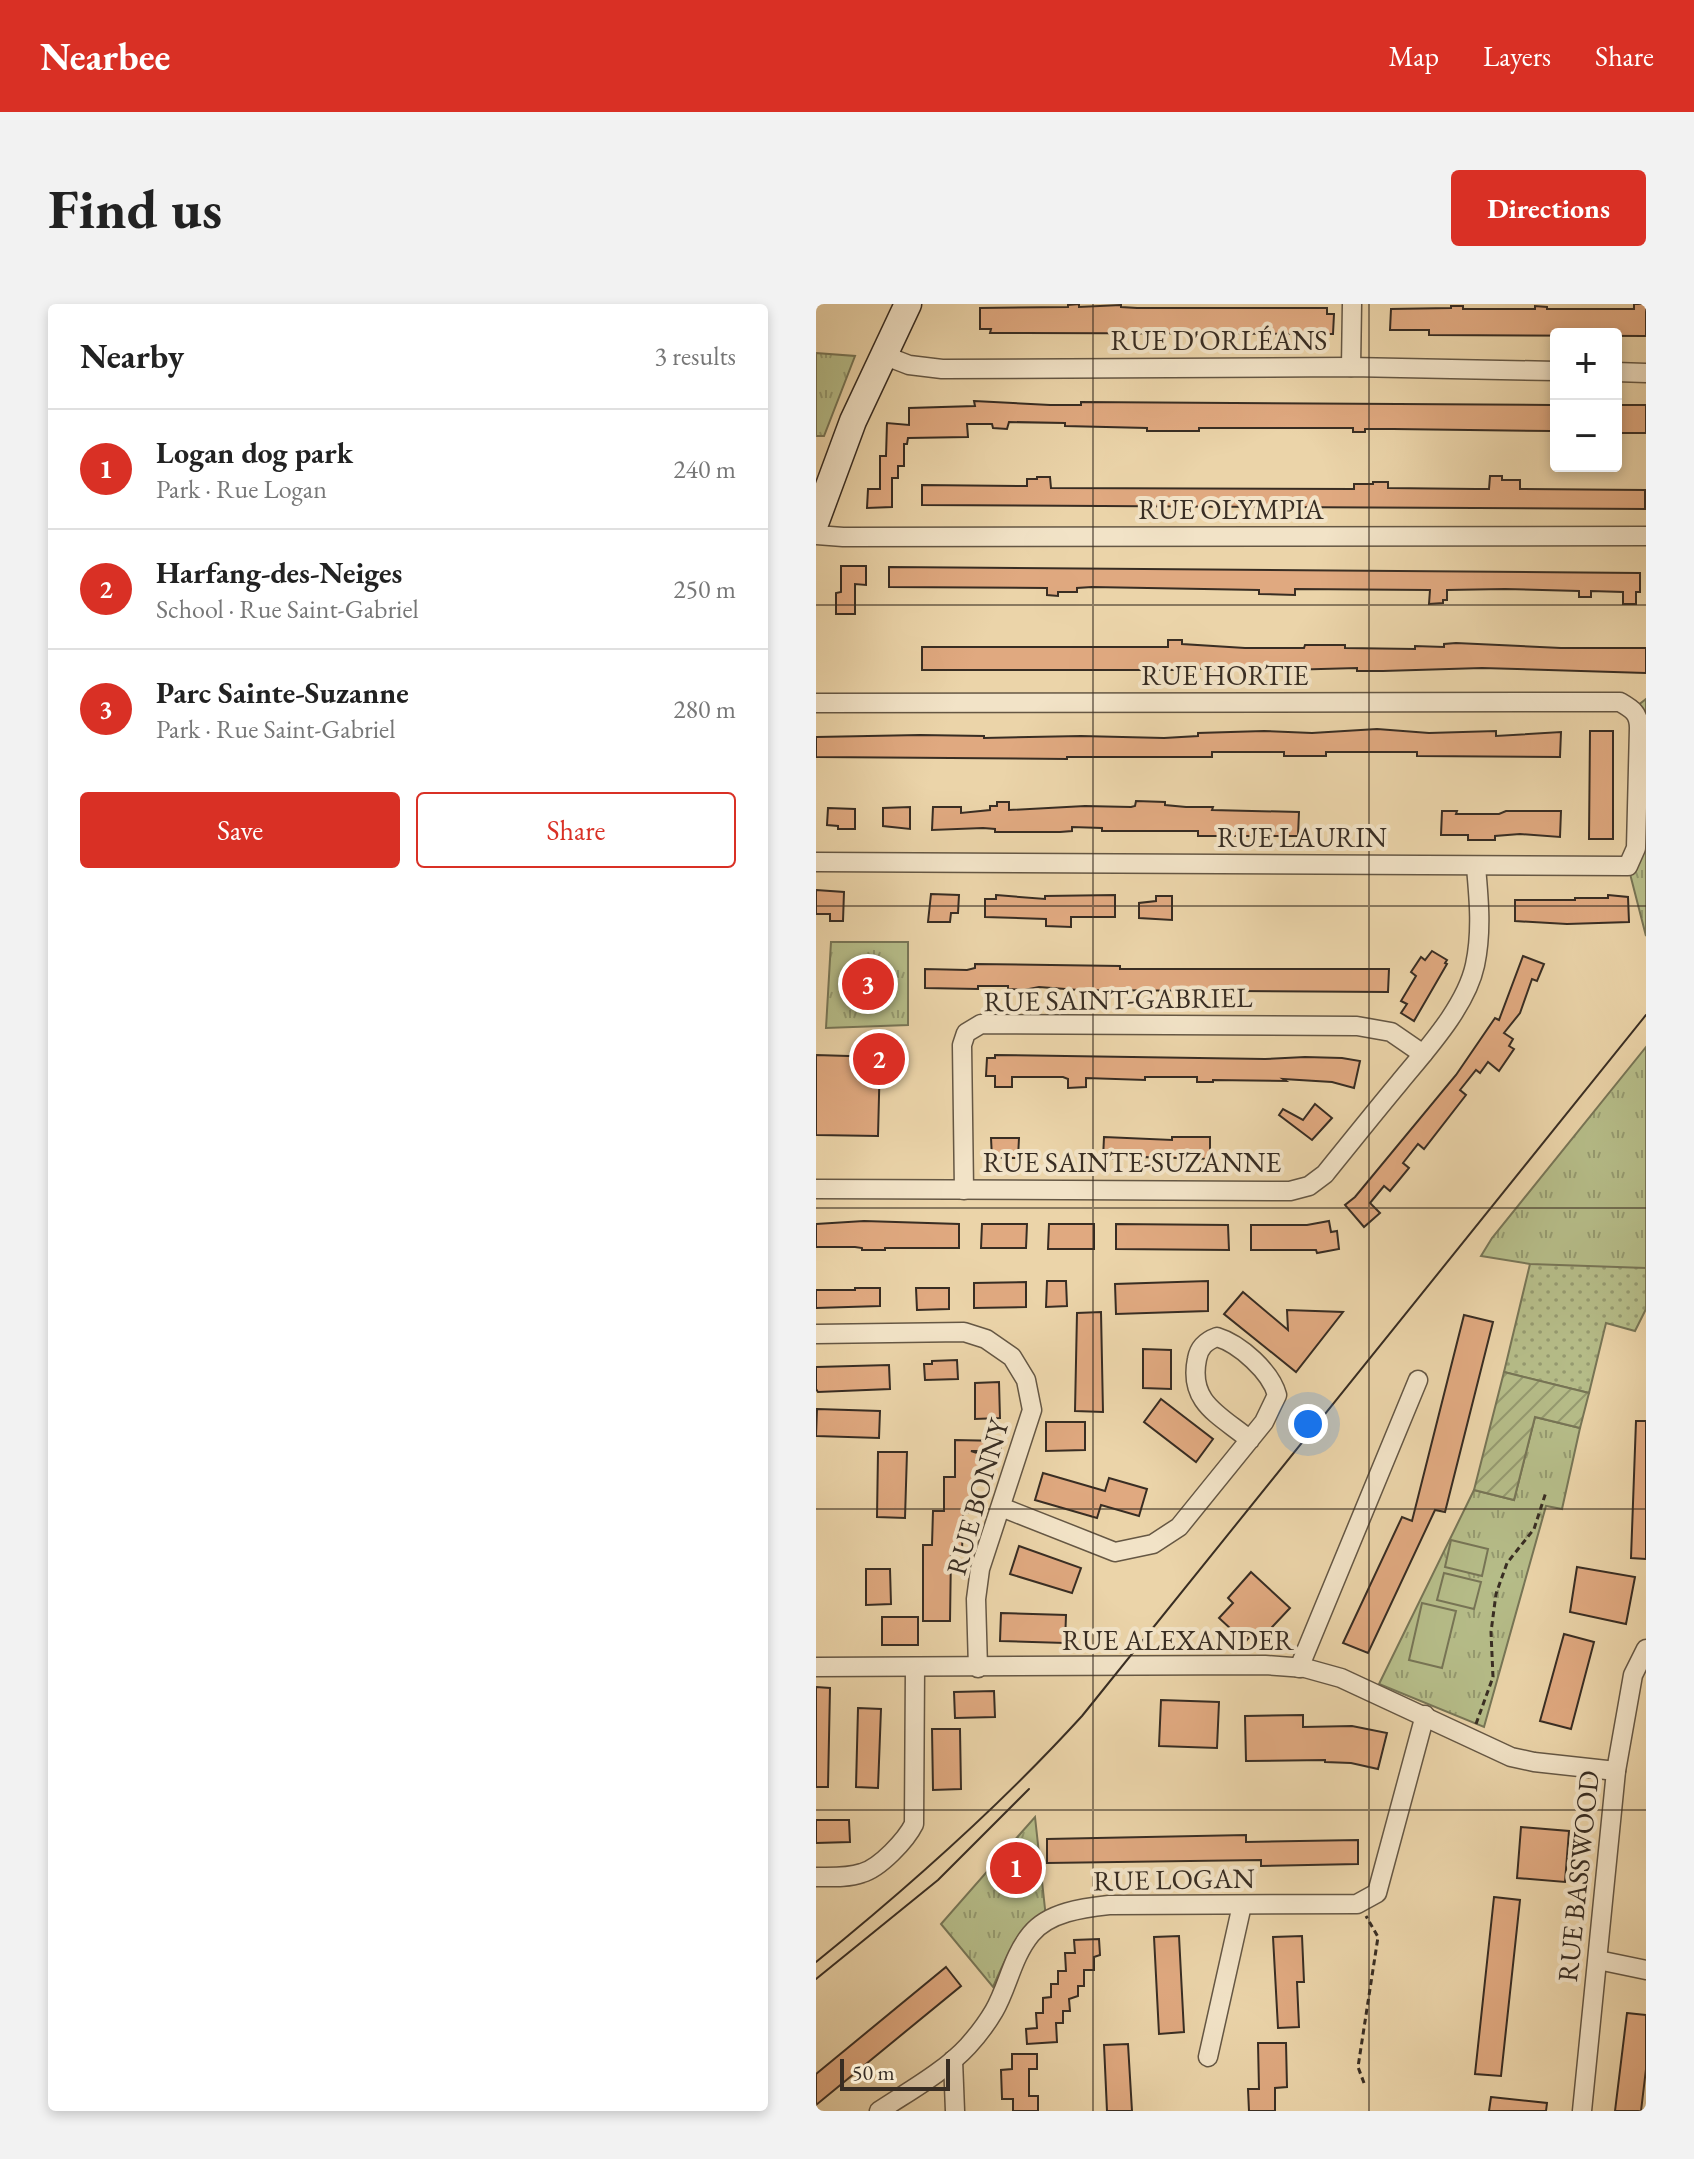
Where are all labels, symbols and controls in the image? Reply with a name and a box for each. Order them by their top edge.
text: Nearbee [40,32,170,81]
text: Map [1389,38,1439,74]
text: Layers [1483,38,1551,74]
text: Share [1595,38,1654,74]
button: Directions [1451,170,1646,246]
text: Find us [48,172,222,245]
street label: RUE D'ORLÉANS [1111,322,1327,358]
map controls [1550,328,1622,472]
button: + [1550,328,1622,400]
text: Nearby [80,334,184,378]
text: 3 results [655,339,736,373]
button: − [1550,400,1622,472]
text: Logan dog park [156,433,353,472]
text: 1 [99,452,113,486]
text: 240 m [673,452,736,486]
text: Park · Rue Logan [156,472,327,506]
street label: RUE OLYMPIA [1138,491,1324,527]
text: Harfang-des-Neiges [156,553,402,592]
text: 2 [99,572,113,606]
text: 250 m [673,572,736,606]
text: School · Rue Saint-Gabriel [156,592,419,626]
street label: RUE HORTIE [1141,657,1309,693]
text: Parc Sainte-Suzanne [156,673,409,712]
text: 3 [99,692,113,726]
text: 280 m [673,692,736,726]
text: Park · Rue Saint-Gabriel [156,712,396,746]
button: Save [80,792,400,868]
button: Share [416,792,736,868]
street label: RUE LAURIN [1217,819,1387,855]
pin: 3 [842,954,894,1014]
street label: RUE SAINT-GABRIEL [983,979,1253,1019]
pin: 2 [853,1029,905,1089]
street label: RUE SAINTE-SUZANNE [983,1144,1281,1180]
your location [1288,1404,1328,1444]
street label: RUE BONNY [938,1413,1017,1579]
street label: RUE ALEXANDER [1062,1622,1295,1658]
street label: RUE BASSWOOD [1549,1769,1607,1983]
pin: 1 [990,1838,1042,1898]
street label: RUE LOGAN [1093,1860,1255,1898]
scale bar [840,2055,950,2091]
text: 50 m [852,2058,895,2087]

